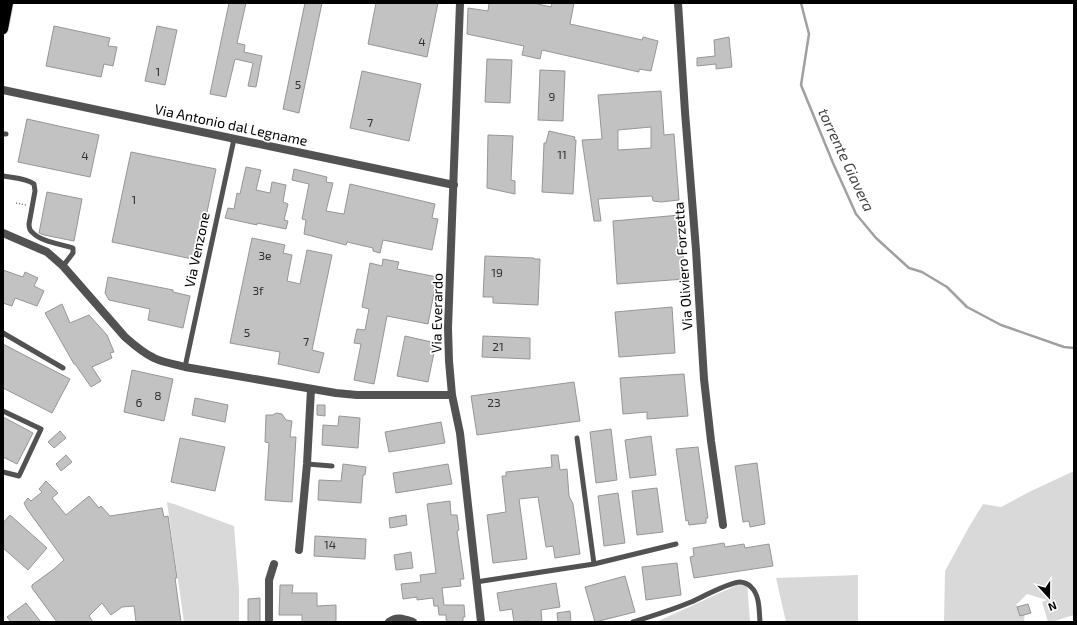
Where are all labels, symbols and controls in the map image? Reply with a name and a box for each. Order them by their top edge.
house number: 4 [418,34,426,48]
house number: 1 [156,64,160,78]
house number: 5 [295,77,301,91]
house number: 9 [549,89,556,103]
street label: Via Antonio dal Legname [153,100,309,149]
water label: torrente Giavera [815,105,879,214]
house number: 7 [367,115,373,129]
house number: 11 [557,147,567,161]
house number: 4 [81,148,89,162]
house number: 1 [132,192,136,206]
street label: Via Oliviero Forzetta [670,201,695,331]
street label: Via Venzone [180,211,213,289]
house number: 3e [258,248,272,262]
house number: 19 [491,265,503,279]
street label: Via Everardo [427,273,446,353]
house number: 3f [252,283,264,297]
house number: 5 [244,325,250,339]
house number: 7 [303,334,309,348]
house number: 21 [492,339,504,353]
house number: 8 [154,388,162,402]
house number: 6 [136,395,143,409]
house number: 23 [487,395,501,409]
house number: 14 [324,537,336,551]
north arrow [1029,577,1069,617]
text: N [1047,599,1059,614]

